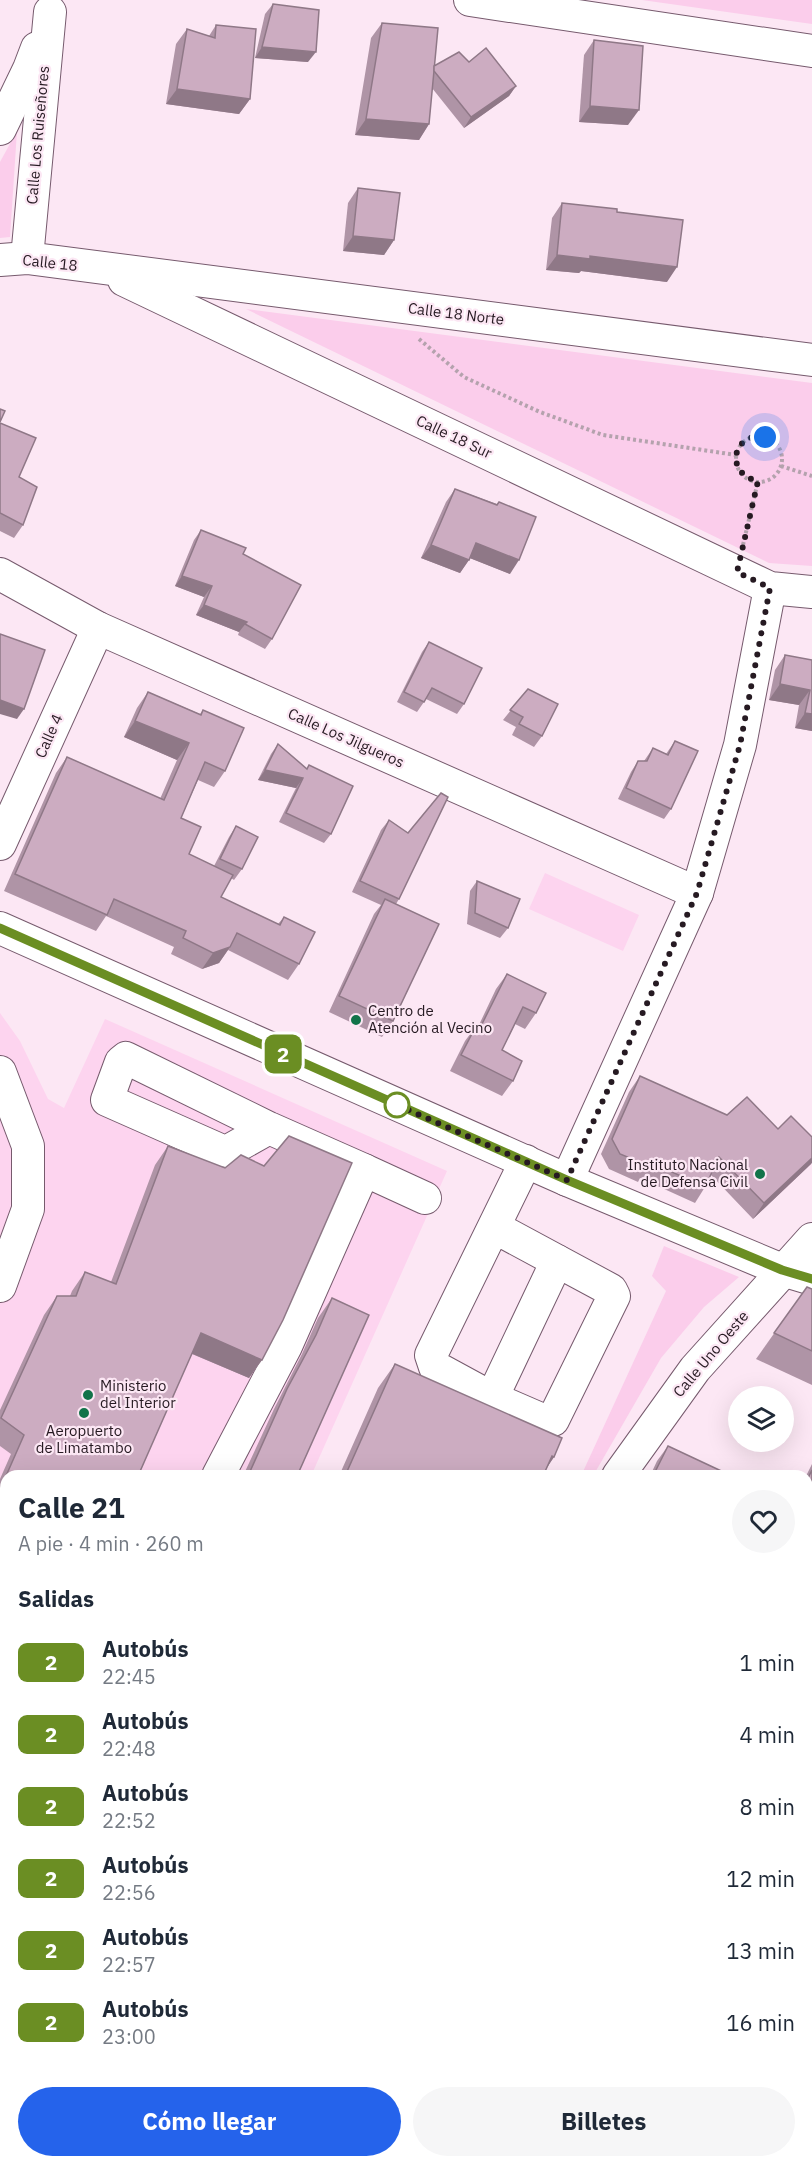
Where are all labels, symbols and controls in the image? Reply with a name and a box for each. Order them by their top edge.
street label: Calle Los Ruiseñores [22,65,53,205]
street label: Calle 18 [22,250,78,275]
street label: Calle 18 Norte [407,298,505,329]
street label: Calle 18 Sur [413,411,496,463]
your location [750,422,780,452]
street label: Calle Los Jilgueros [285,703,407,772]
street label: Calle 4 [30,711,67,761]
place label: Centro de Atención al Vecino [368,1001,492,1037]
marker: Centro de Atención al Vecino [349,1013,363,1027]
line badge: 2 [264,1034,302,1074]
text: 2 [277,1040,289,1068]
unlabelled marker [384,1092,410,1118]
place label: Instituto Nacional de Defensa Civil [627,1155,748,1191]
marker: Instituto Nacional de Defensa Civil [753,1167,767,1181]
street label: Calle Uno Oeste [669,1306,752,1401]
place label: Ministerio del Interior [100,1376,176,1412]
map controls [728,1386,794,1452]
button: layers [728,1386,794,1452]
marker: Ministerio del Interior [81,1388,95,1402]
marker: Aeropuerto de Limatambo [77,1406,91,1420]
place label: Aeropuerto de Limatambo [36,1421,132,1457]
text: Calle 21 [18,1489,125,1526]
button: heart [732,1490,795,1553]
text: A pie · 4 min · 260 m [18,1530,204,1557]
text: Salidas [18,1584,94,1613]
text: Autobús [102,1634,189,1663]
text: 2 [45,1648,57,1676]
text: 1 min [739,1648,795,1677]
text: 22:45 [102,1663,156,1690]
text: Autobús [102,1706,189,1735]
text: 2 [45,1720,57,1748]
text: 4 min [739,1720,795,1749]
text: 22:48 [102,1735,156,1762]
text: Autobús [102,1778,189,1807]
text: 2 [45,1792,57,1820]
text: 8 min [739,1792,795,1821]
text: 22:52 [102,1807,156,1834]
text: Autobús [102,1850,189,1879]
text: 2 [45,1864,57,1892]
text: 12 min [726,1864,795,1893]
text: 22:56 [102,1879,156,1906]
text: Autobús [102,1922,189,1951]
text: 2 [45,1936,57,1964]
text: 13 min [726,1936,795,1965]
text: 22:57 [102,1951,156,1978]
text: Autobús [102,1994,189,2023]
text: 2 [45,2008,57,2036]
text: 16 min [726,2008,795,2037]
text: 23:00 [102,2023,156,2050]
button: Cómo llegar [18,2087,401,2156]
button: Billetes [413,2087,795,2156]

